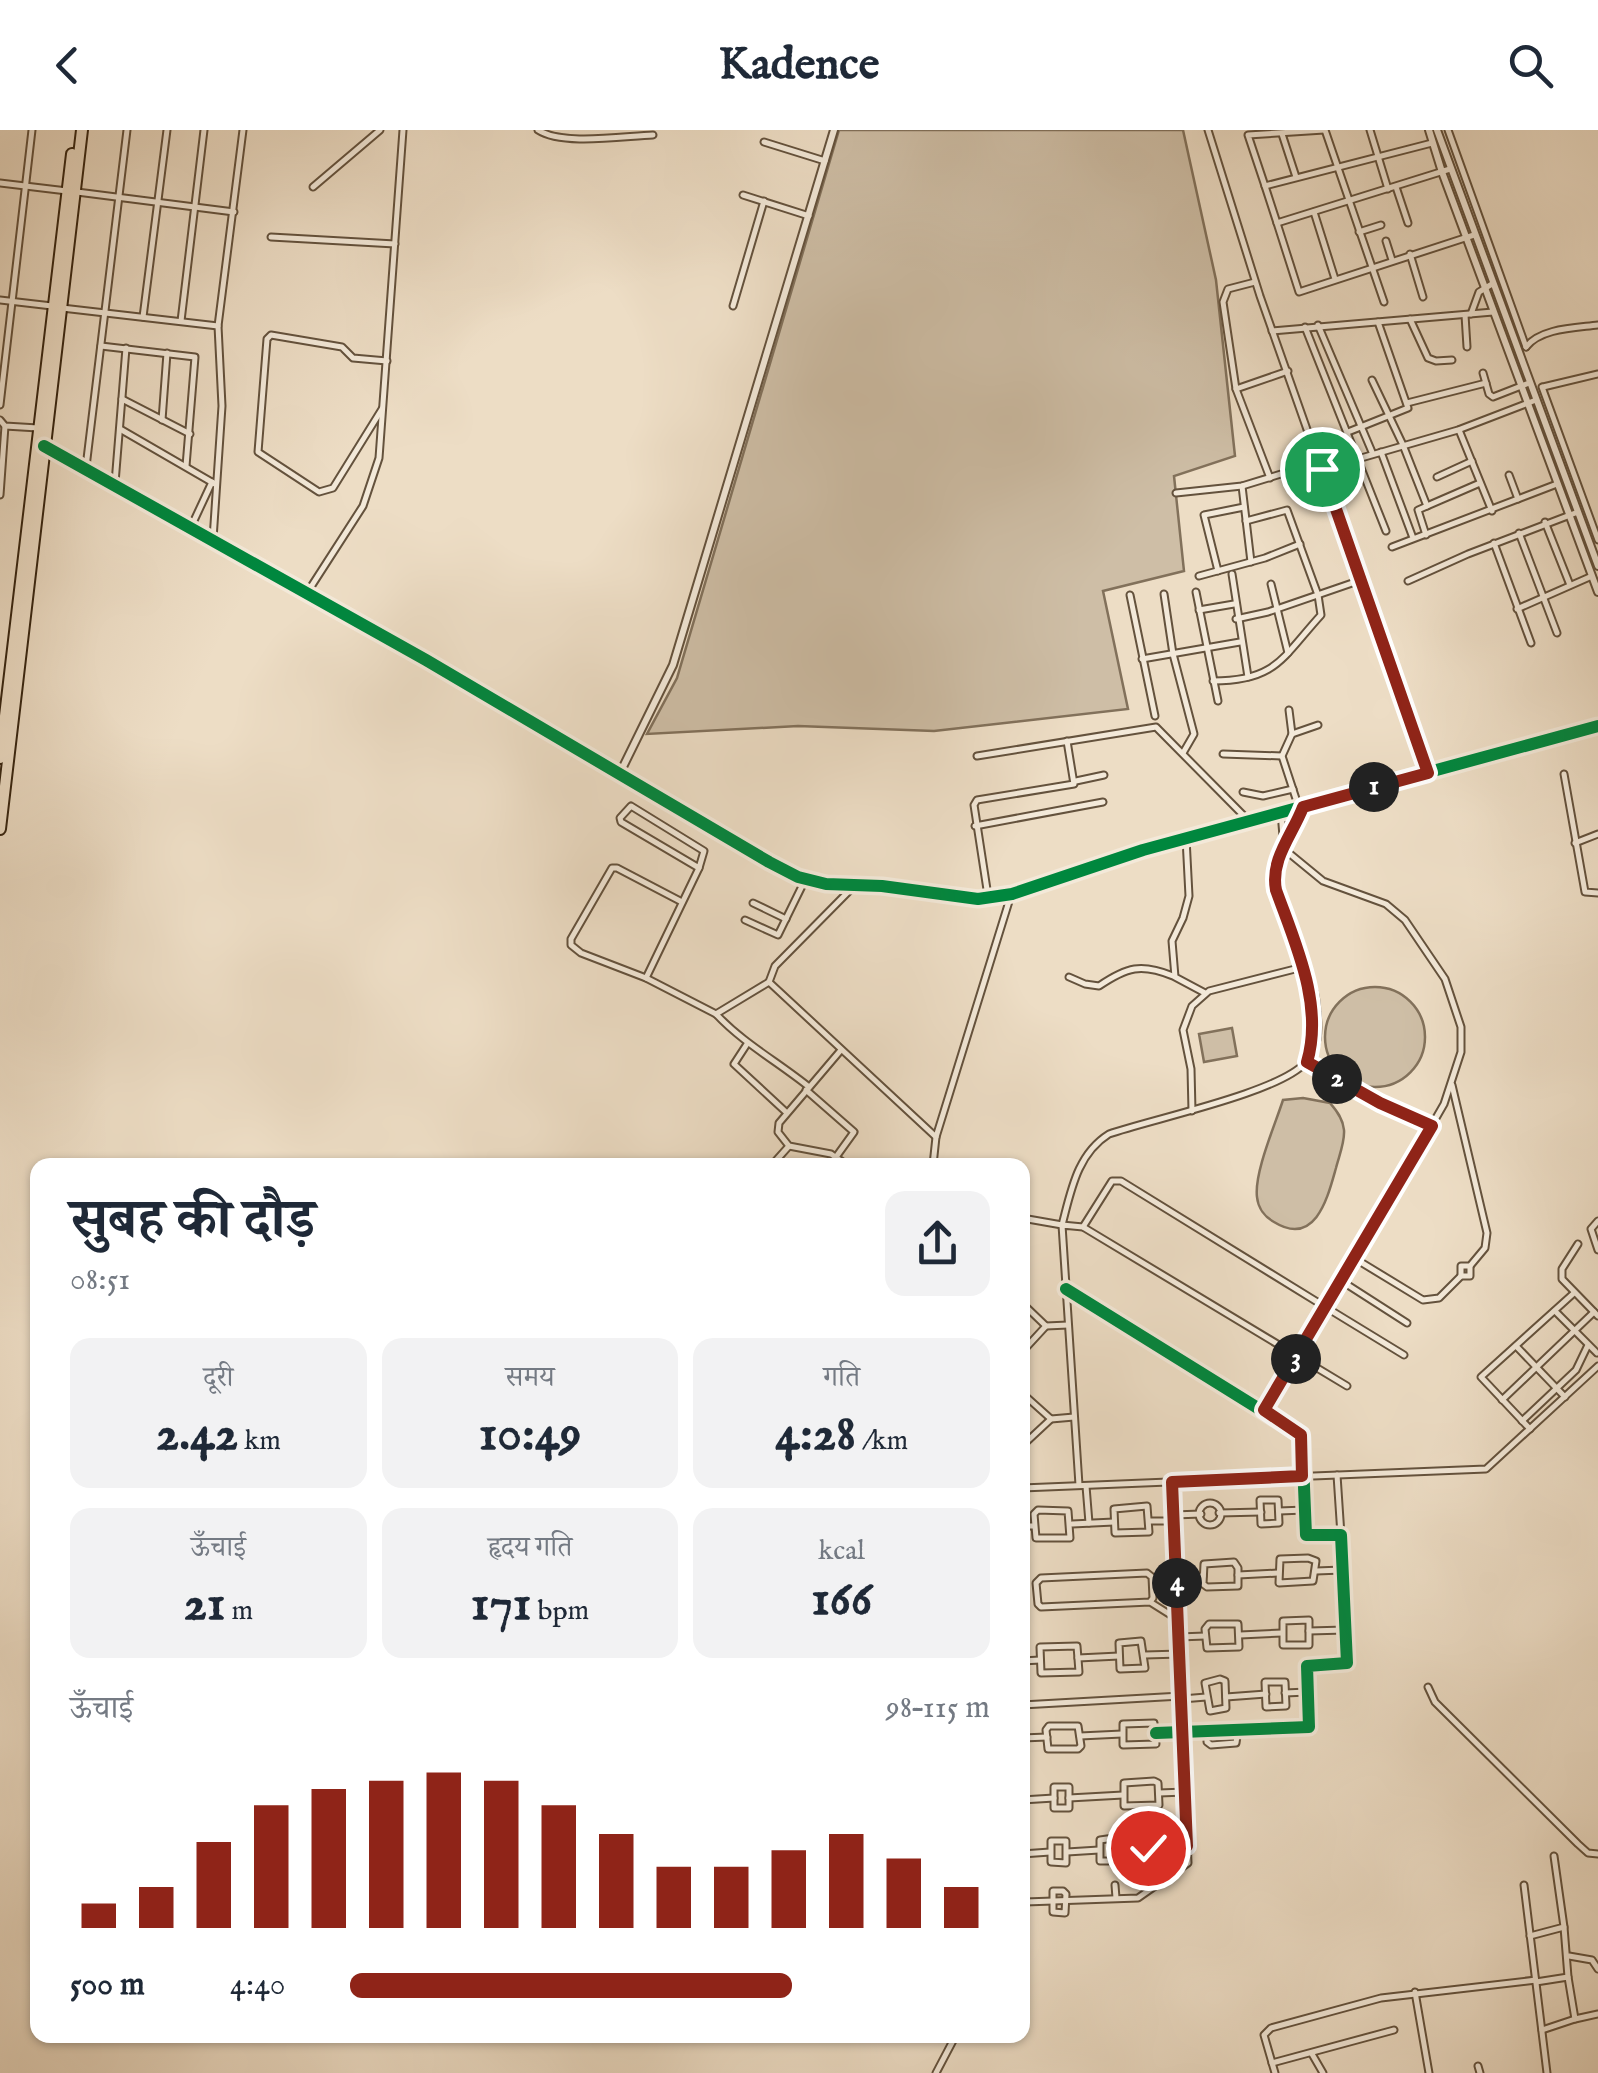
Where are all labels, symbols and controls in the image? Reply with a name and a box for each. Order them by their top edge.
text: Kadence [719,37,879,94]
icon: back [40,38,95,93]
icon: search [1503,38,1558,93]
pin [1280,427,1365,512]
icon: arrive [1295,442,1350,497]
pin: 1 [1349,762,1399,812]
text: 1 [1369,769,1379,804]
pin: 2 [1312,1054,1362,1104]
text: 2 [1330,1061,1344,1096]
text: सुबह की दौड़ [70,1187,315,1257]
button: share [885,1191,990,1296]
text: 08:51 [70,1260,130,1301]
pin: 3 [1271,1334,1321,1384]
text: 3 [1291,1341,1301,1376]
text: दूरी [203,1361,234,1396]
text: समय [505,1361,555,1396]
text: गति [823,1361,860,1396]
text: 2.42 [156,1404,238,1467]
text: 10:49 [479,1404,581,1467]
text: 4:28 [775,1404,856,1467]
text: km [238,1424,281,1459]
text: /km [856,1424,908,1459]
text: ऊँचाई [191,1531,246,1566]
text: हृदय गति [488,1531,572,1566]
text: kcal [818,1534,865,1569]
pin: 4 [1152,1558,1202,1608]
text: 4 [1170,1565,1184,1600]
text: 166 [811,1569,872,1632]
text: 21 [183,1574,226,1637]
text: 171 [471,1574,531,1637]
text: m [226,1594,253,1629]
text: bpm [531,1594,589,1629]
text: 98–115 m [886,1688,990,1729]
text: ऊँचाई [70,1689,133,1730]
pin [1106,1806,1191,1891]
icon: check [1121,1821,1176,1876]
text: 500 m [70,1965,145,2006]
text: 4:40 [230,1965,286,2006]

